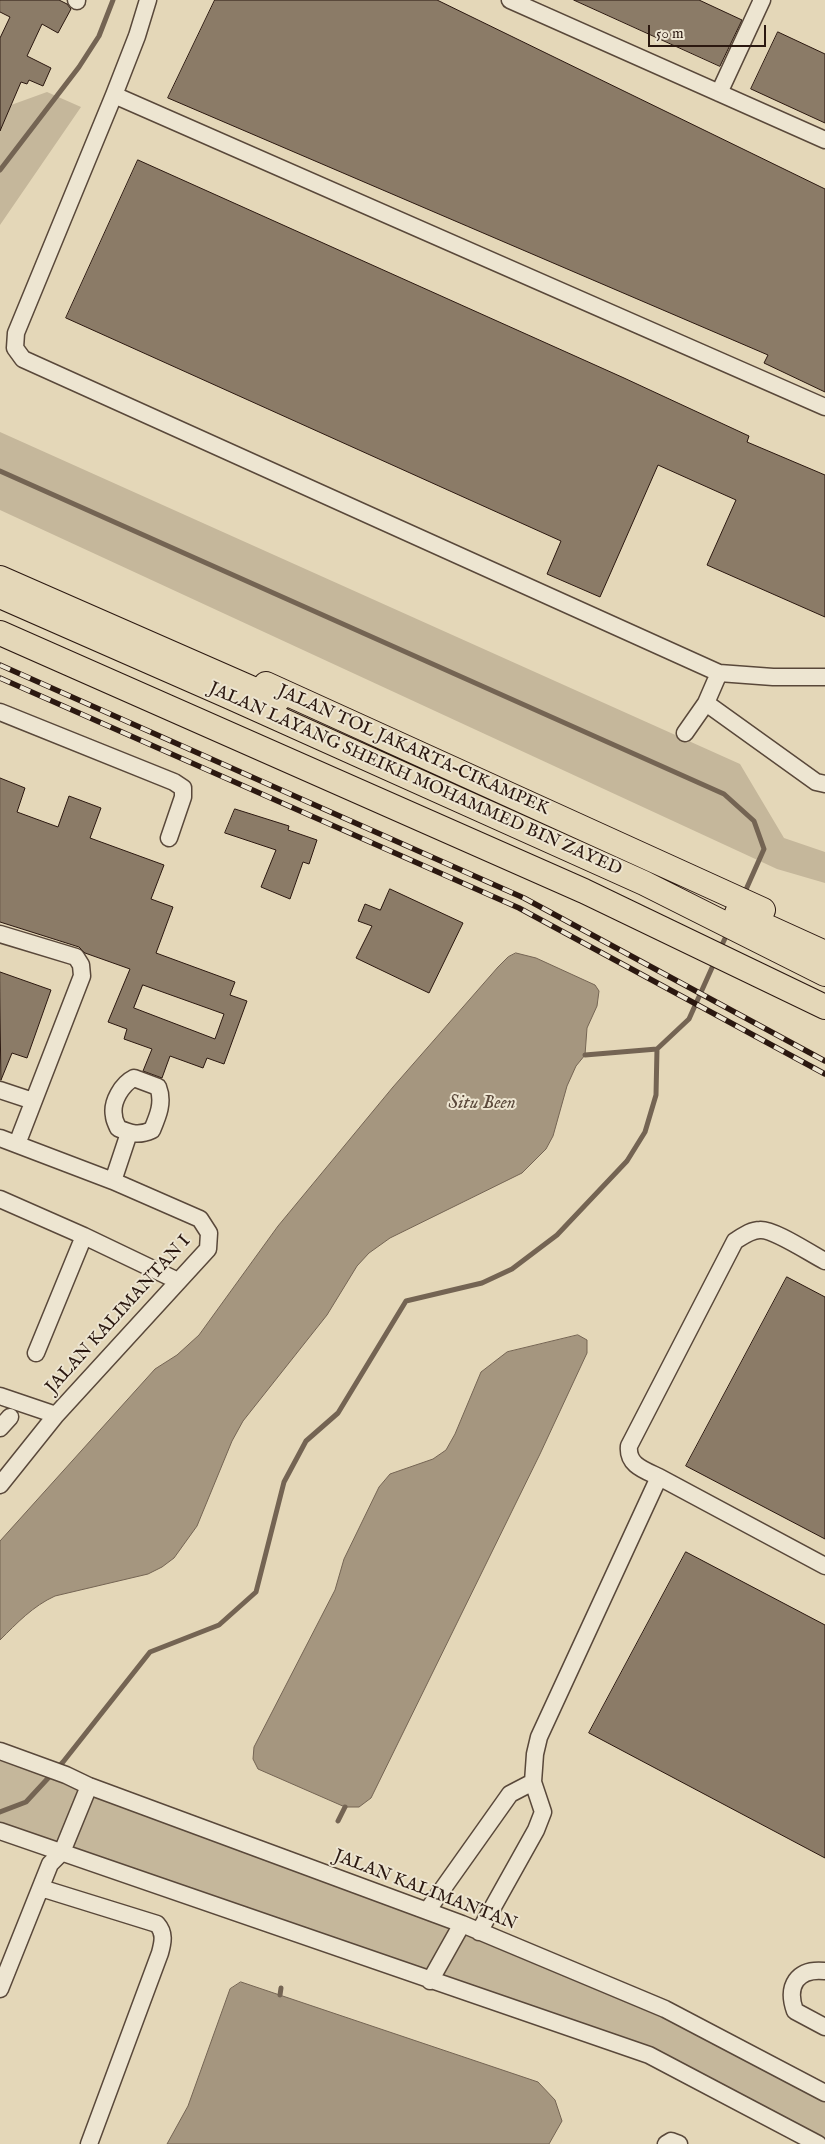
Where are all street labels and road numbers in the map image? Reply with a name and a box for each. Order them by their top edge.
street label: JALAN LAYANG SHEIKH MOHAMMED BIN ZAYED [205,679,625,881]
street label: JALAN TOL JAKARTA–CIKAMPEK [274,681,552,821]
street label: JALAN KALIMANTAN I [42,1231,196,1399]
street label: JALAN KALIMANTAN [330,1846,520,1936]

